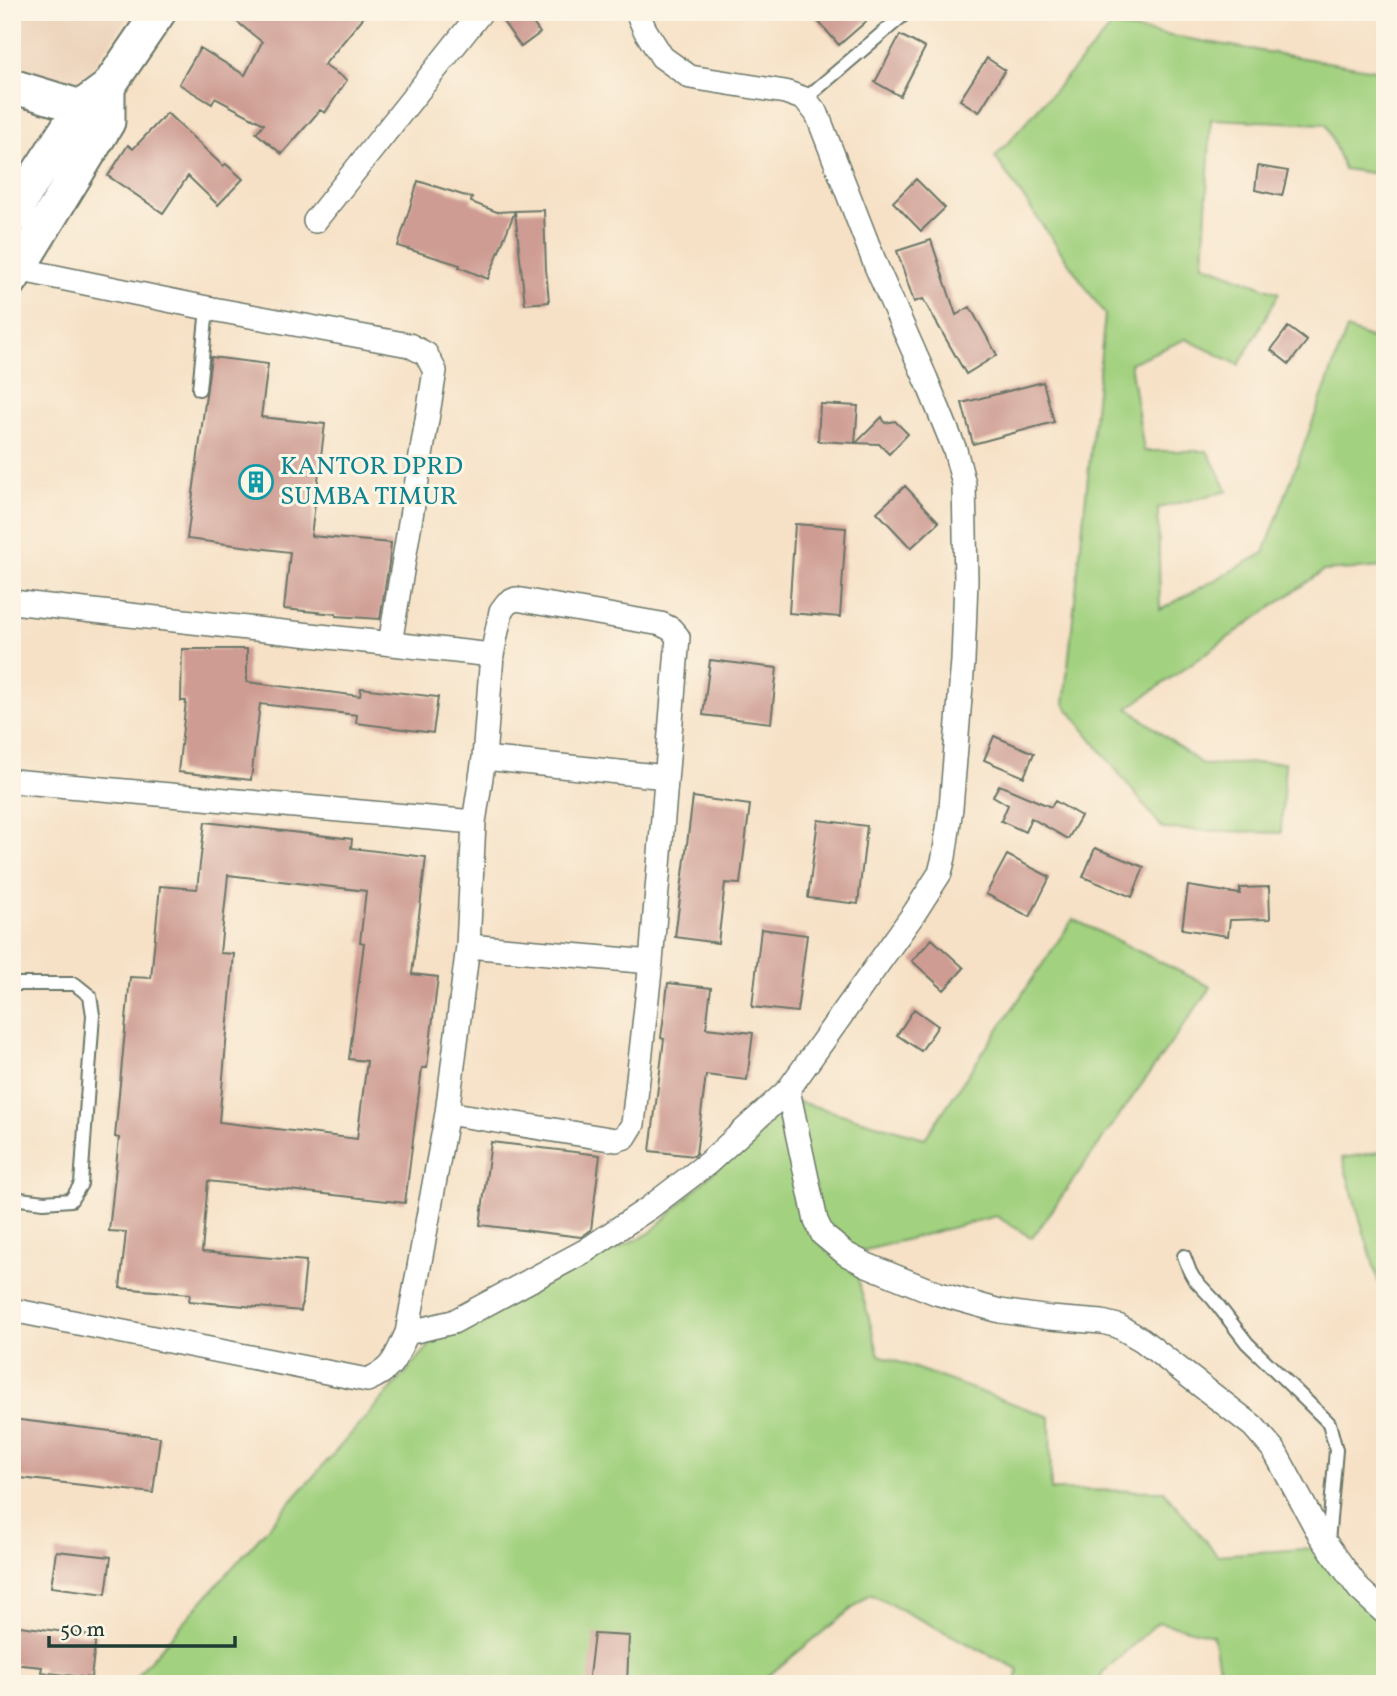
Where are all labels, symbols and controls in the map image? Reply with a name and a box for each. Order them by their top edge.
place label: KANTOR DPRD SUMBA TIMUR [280,449,463,515]
building icon: KANTOR DPRD SUMBA TIMUR [237,463,275,501]
scale bar [49,1605,234,1649]
text: 50 m [60,1616,105,1645]

